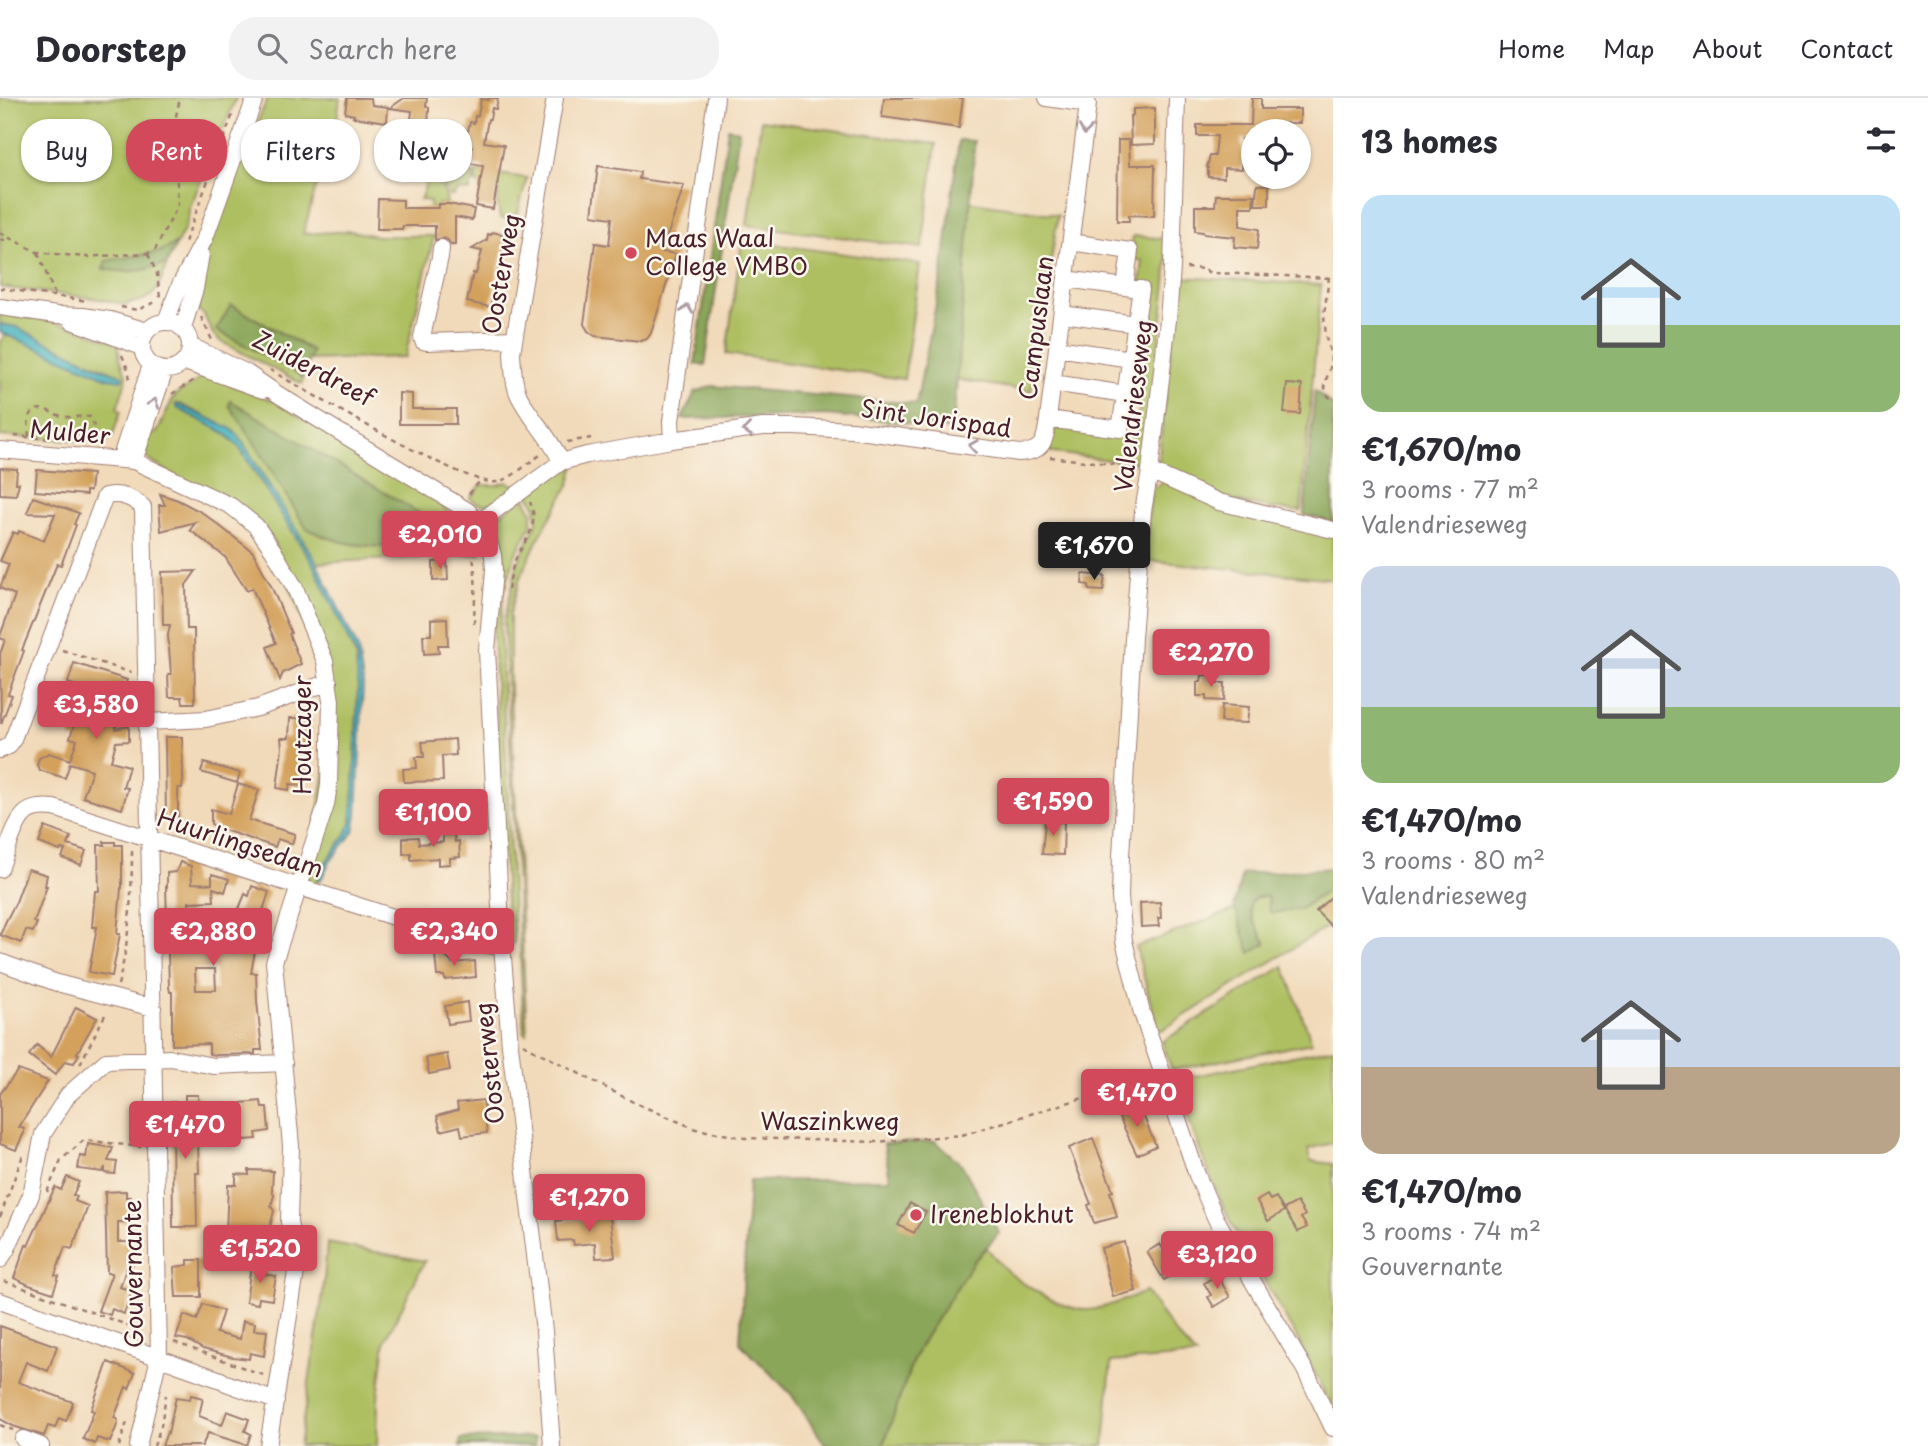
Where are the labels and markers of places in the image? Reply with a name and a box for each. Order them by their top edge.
place label: Maas Waal College VMBO [645,219,808,283]
marker: Maas Waal College VMBO [623,245,639,261]
pin: €2,010 [383,512,497,571]
pin: €1,670 [1037,522,1151,582]
pin: €2,270 [1154,630,1268,689]
pin: €3,580 [39,682,153,741]
pin: €1,590 [996,778,1110,838]
pin: €1,100 [376,790,490,849]
pin: €2,880 [156,908,270,968]
pin: €2,340 [397,908,511,968]
pin: €1,470 [1080,1070,1194,1129]
pin: €1,470 [128,1102,242,1161]
pin: €1,270 [532,1174,646,1234]
place label: Ireneblokhut [930,1195,1074,1231]
marker: Ireneblokhut [908,1207,924,1223]
pin: €1,520 [203,1226,317,1285]
pin: €3,120 [1160,1232,1274,1291]

